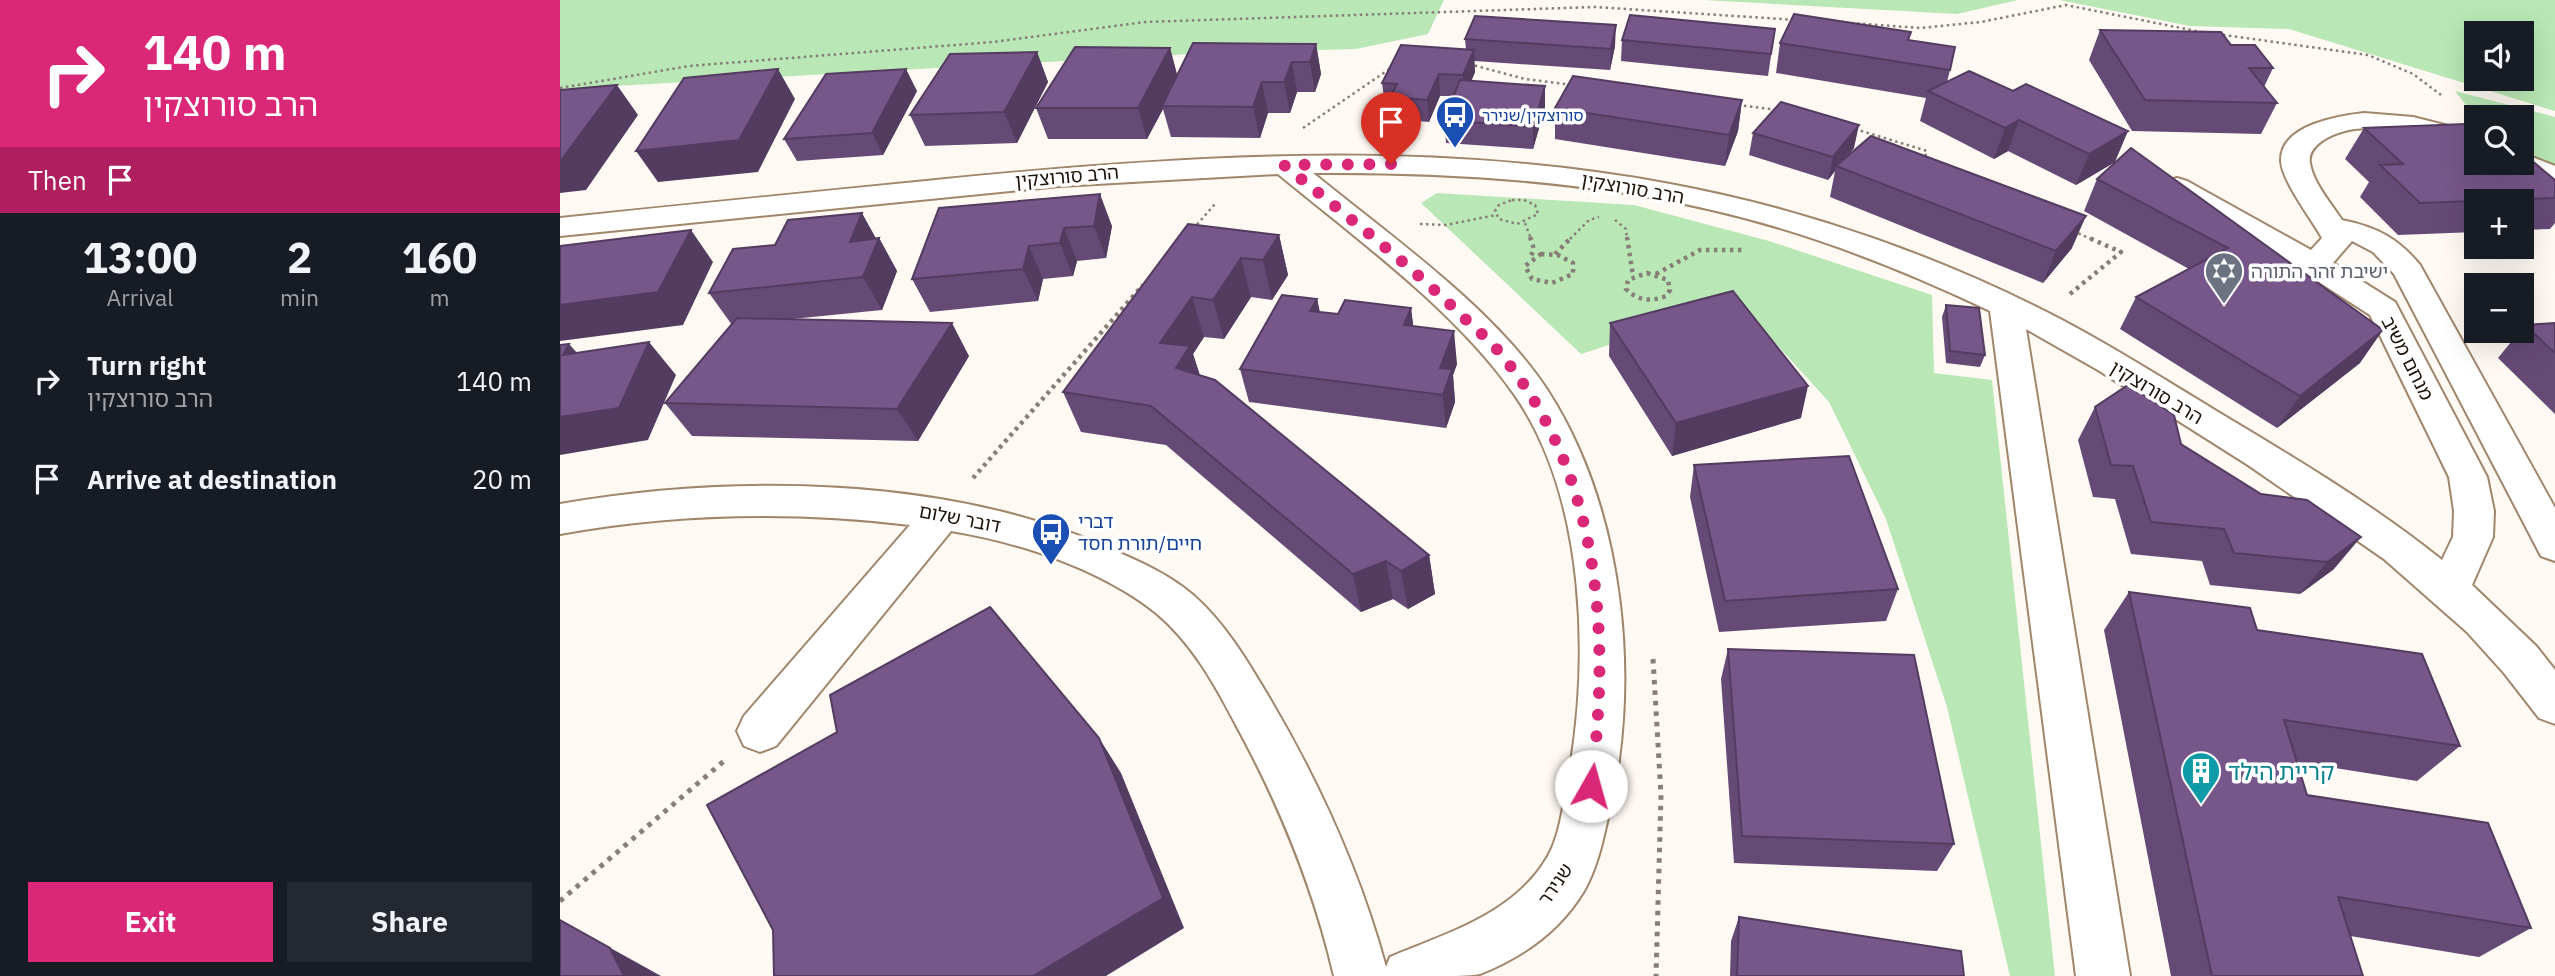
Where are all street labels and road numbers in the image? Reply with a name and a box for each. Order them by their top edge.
street label: הרב סורוצקין [1014,160,1120,192]
street label: הרב סורוצקין [1580,167,1686,209]
street label: מנחם משיב [2377,312,2439,404]
street label: הרב סורוצקין [2106,355,2208,429]
street label: דובר שלום [917,498,1003,538]
street label: שנירר [1532,858,1578,910]

